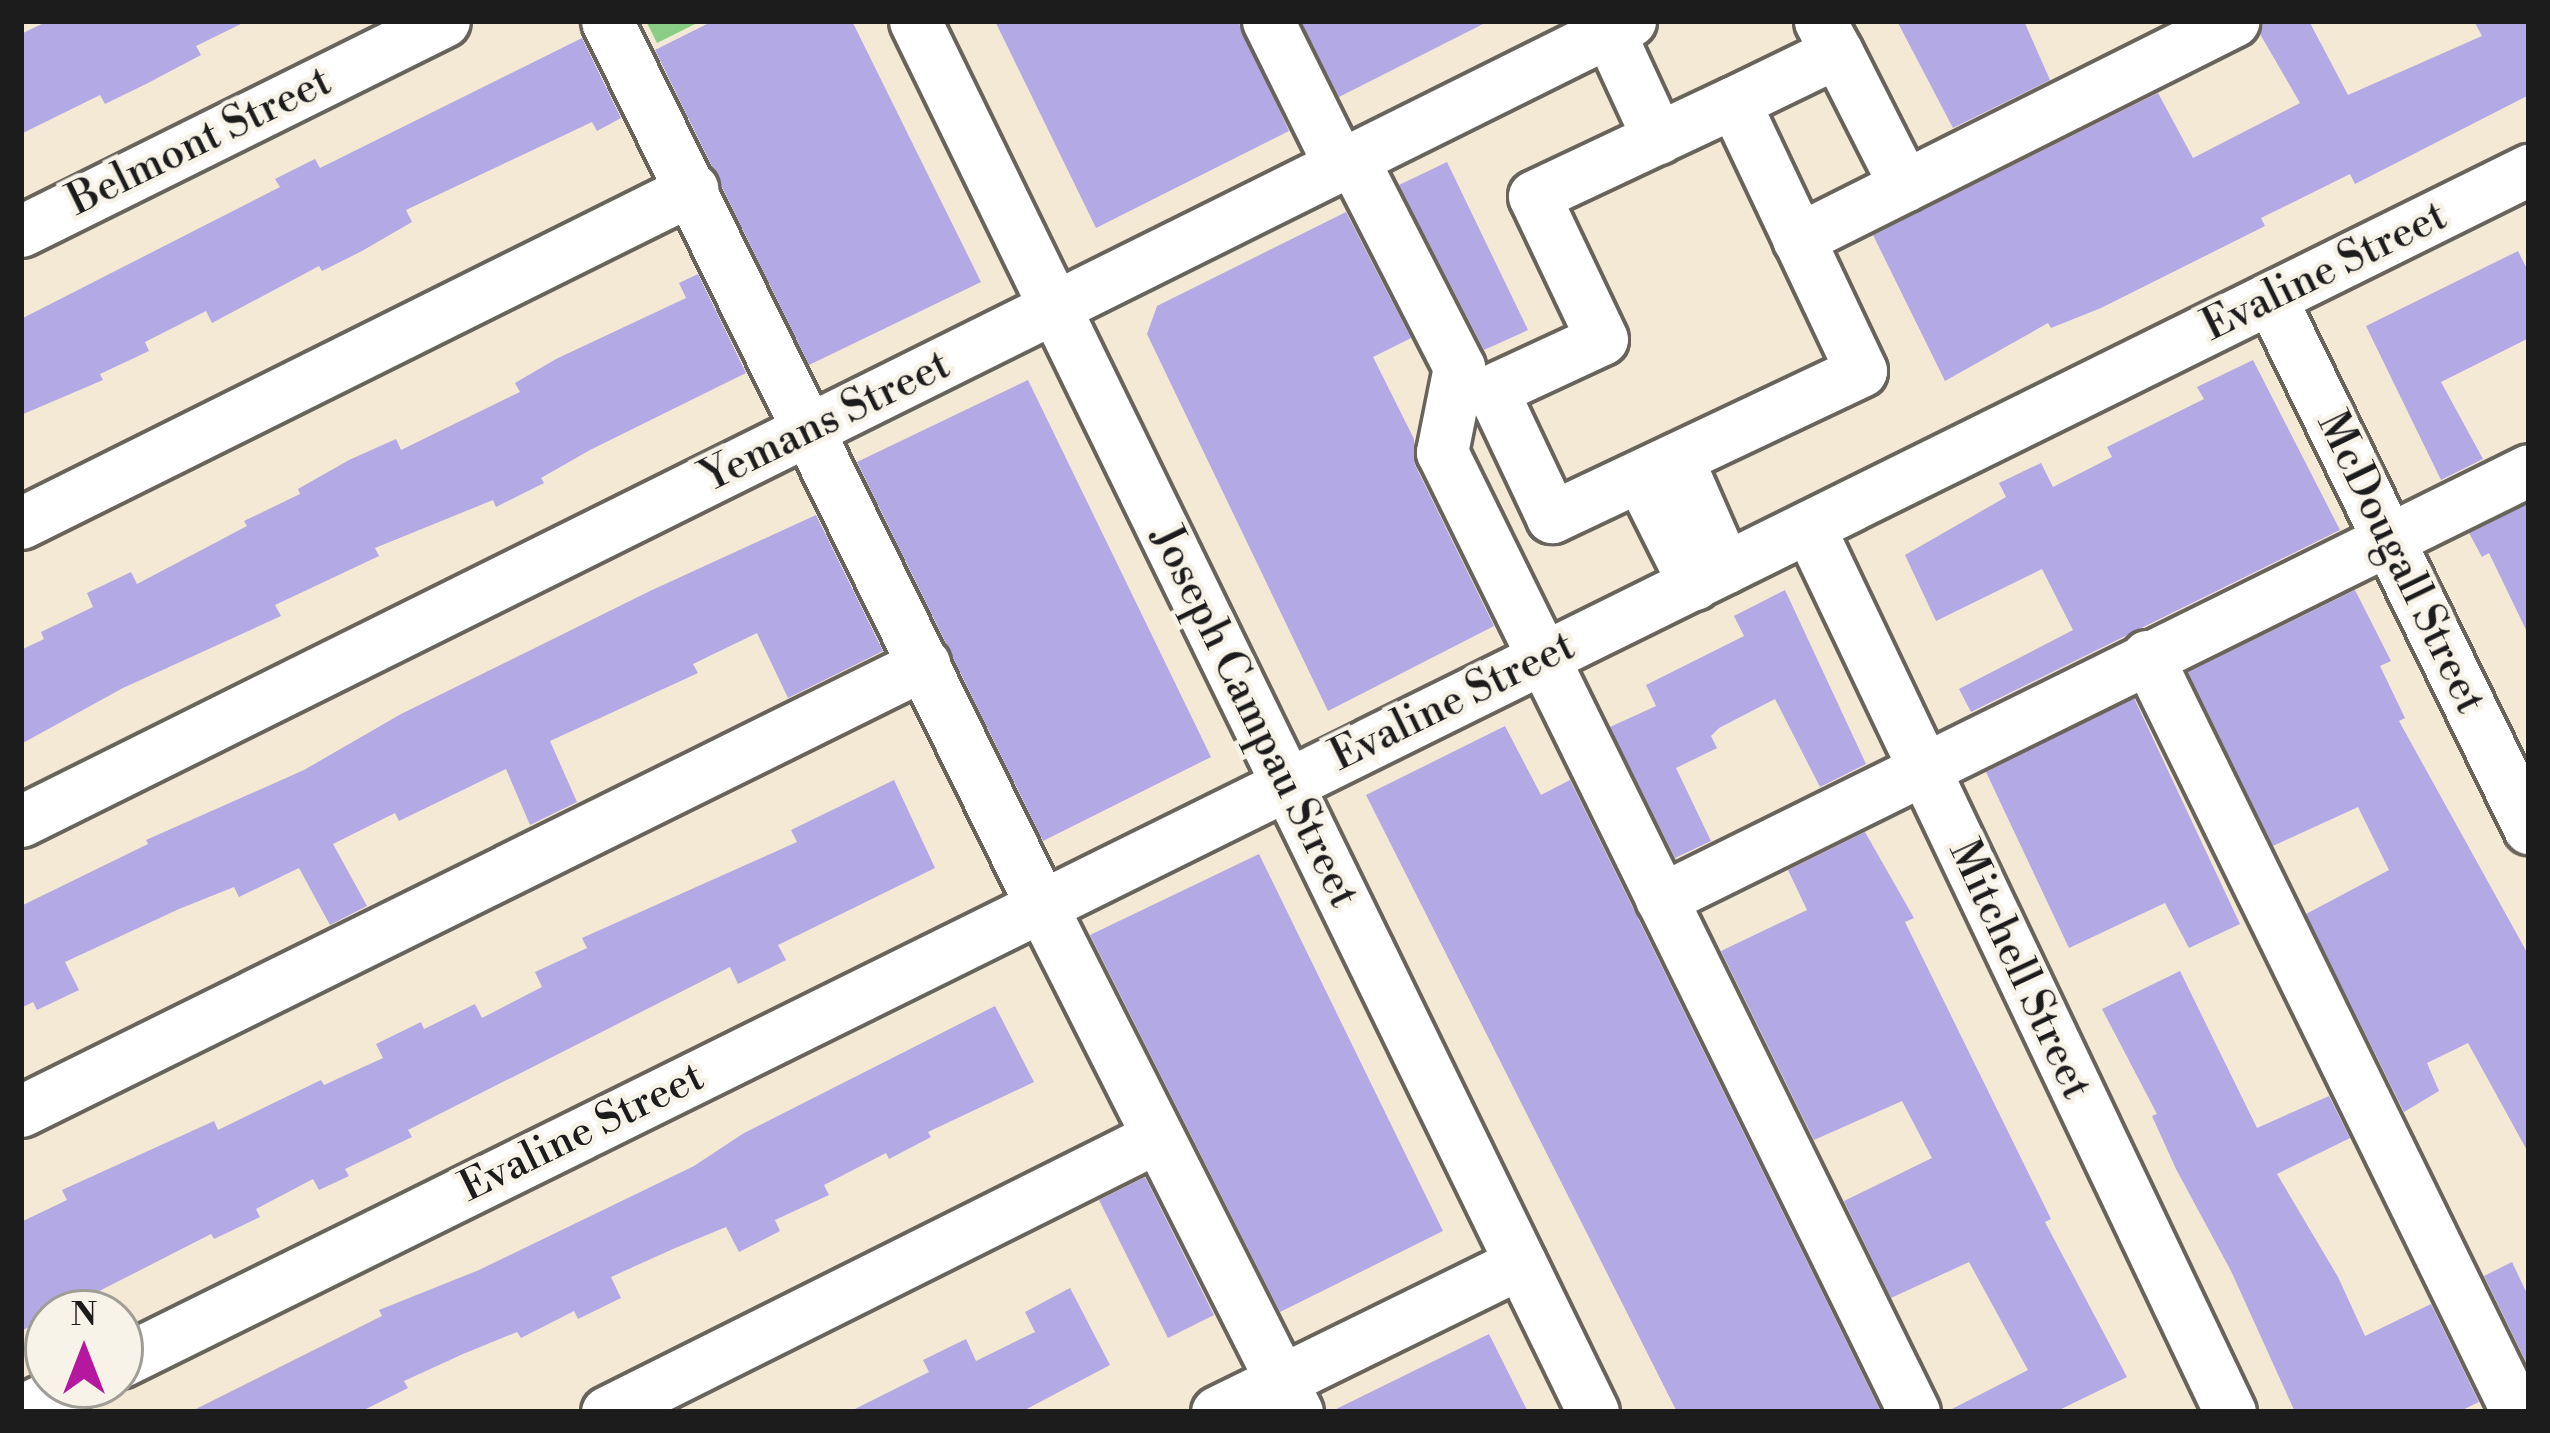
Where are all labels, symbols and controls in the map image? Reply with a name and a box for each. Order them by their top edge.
street label: Belmont Street [60,57,340,227]
street label: Evaline Street [2195,191,2455,353]
street label: Yemans Street [694,340,958,504]
street label: McDougall Street [2305,404,2495,722]
street label: Joseph Campau Street [1140,518,1368,916]
street label: Evaline Street [1323,621,1583,783]
street label: Mitchell Street [1937,833,2101,1107]
street label: Evaline Street [452,1052,712,1214]
north arrow [24,1289,144,1409]
text: N [71,1295,97,1336]

